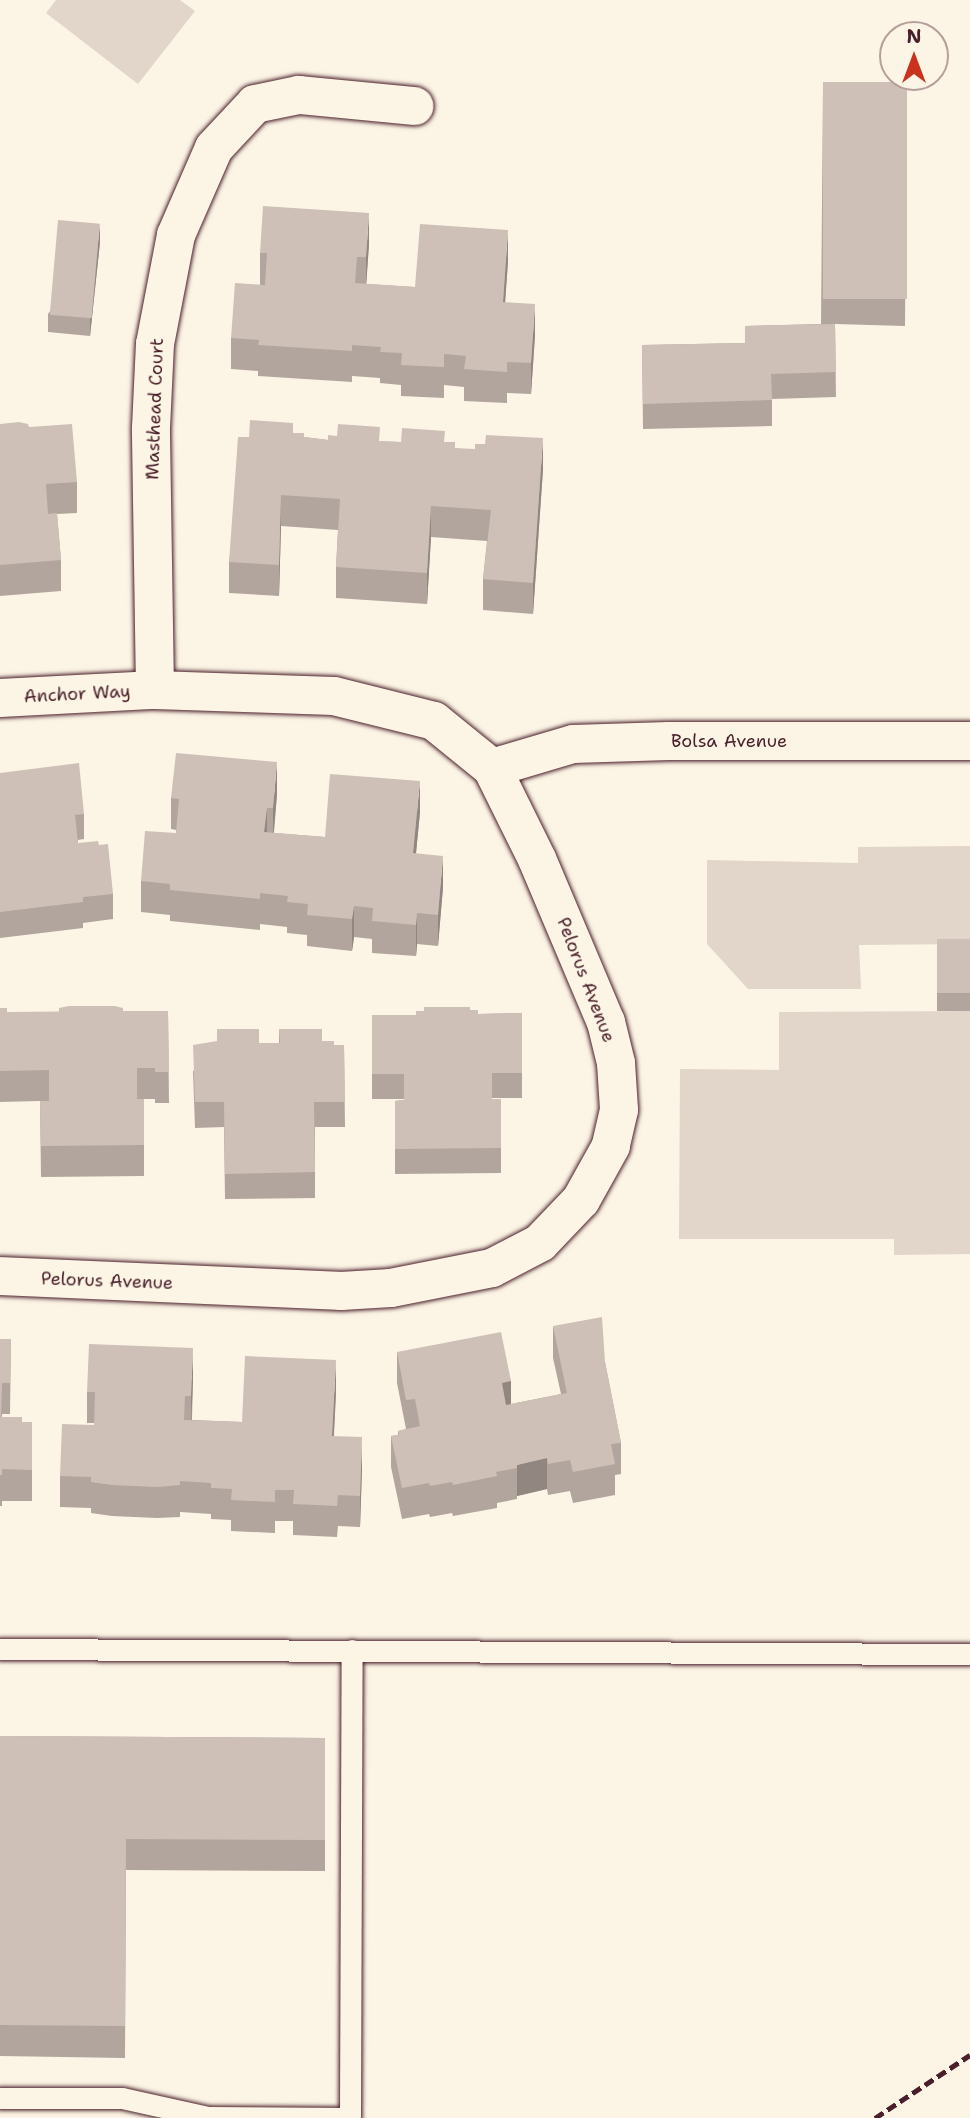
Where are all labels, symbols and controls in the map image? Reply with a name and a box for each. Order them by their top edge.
north arrow [879,21,949,91]
text: N [906,24,922,49]
street label: Masthead Court [142,338,168,480]
street label: Anchor Way [23,680,131,708]
street label: Bolsa Avenue [671,730,787,752]
street label: Pelorus Avenue [552,914,620,1046]
street label: Pelorus Avenue [41,1268,173,1294]

